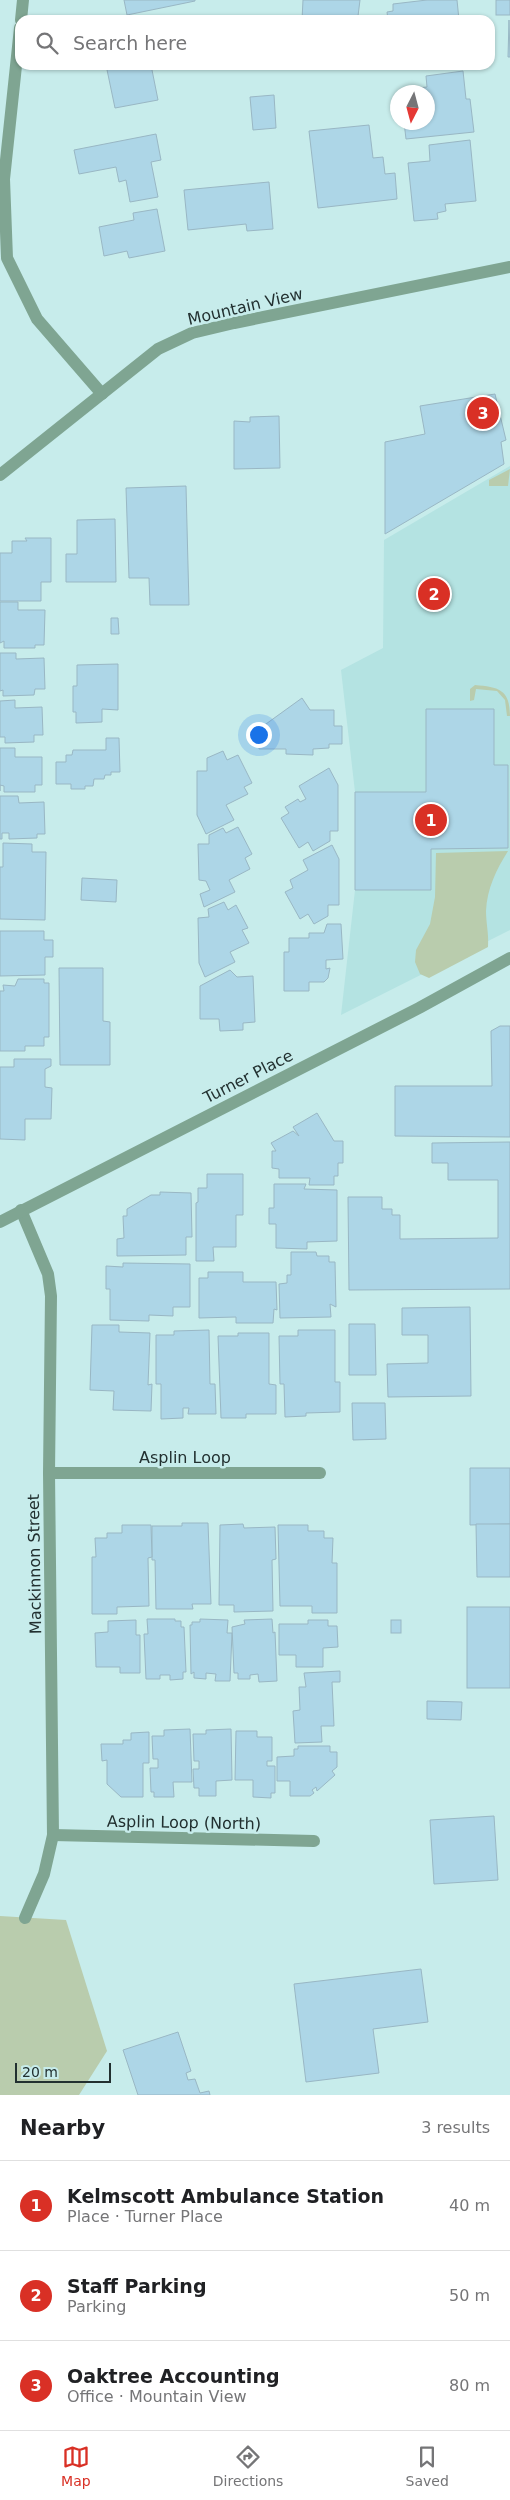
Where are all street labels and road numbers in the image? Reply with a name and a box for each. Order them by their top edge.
street label: Mountain View [186,284,305,329]
street label: Turner Place [199,1046,296,1108]
street label: Asplin Loop [139,1448,231,1467]
street label: Mackinnon Street [24,1494,45,1634]
street label: Asplin Loop (North) [107,1812,261,1833]

